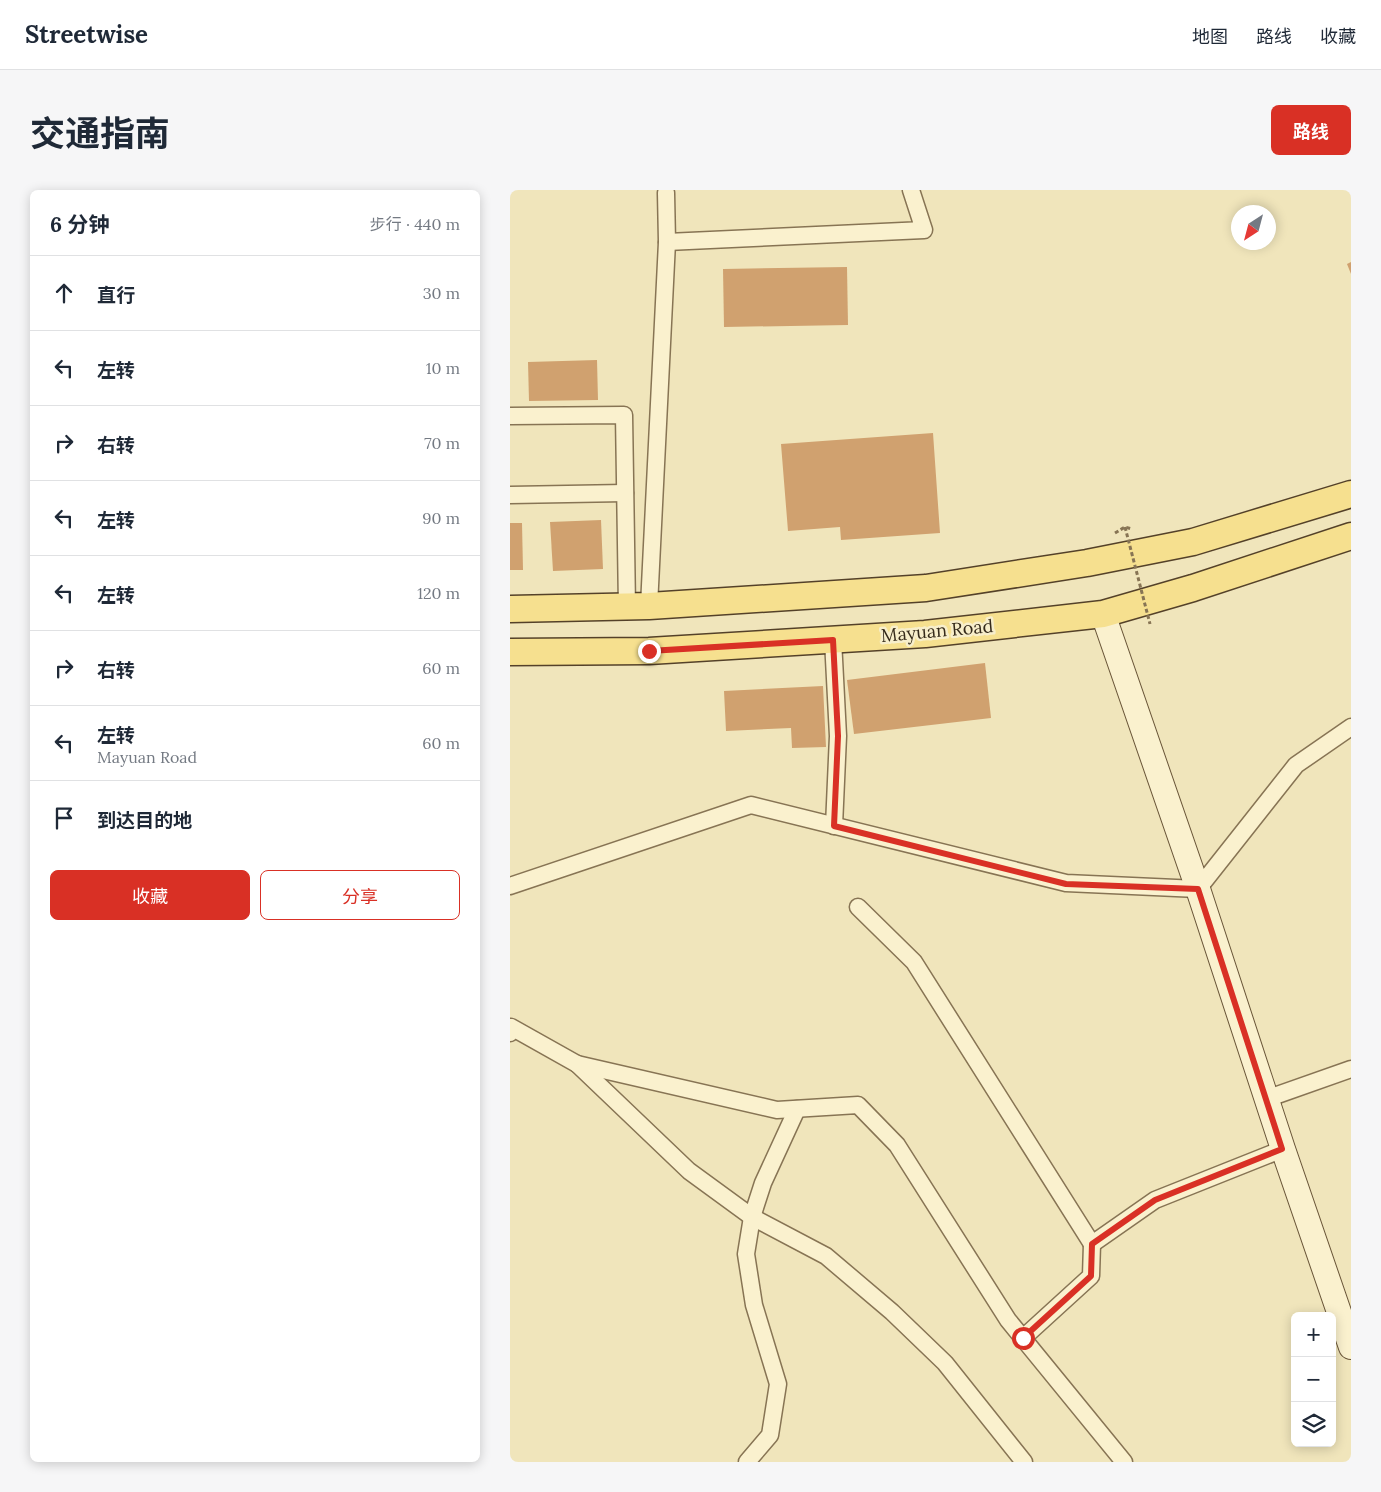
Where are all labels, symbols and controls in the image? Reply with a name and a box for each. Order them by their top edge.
text: Streetwise [25,19,148,50]
text: 地图 [1192,25,1228,48]
text: 路线 [1256,25,1292,48]
text: 收藏 [1320,25,1356,48]
button: 路线 [1271,105,1351,155]
text: 交通指南 [30,111,170,156]
north arrow [1231,205,1276,250]
text: 6 分钟 [50,211,110,238]
text: 步行 · 440 m [370,214,460,234]
icon: ahead [50,279,78,307]
text: 直行 [97,283,135,307]
text: 30 m [423,283,460,303]
icon: left [50,354,78,382]
text: 左转 [97,358,135,382]
text: 10 m [426,358,460,378]
icon: right [50,429,78,457]
text: 右转 [97,433,135,457]
text: 70 m [424,433,460,453]
icon: left [50,504,78,532]
text: 左转 [97,508,135,532]
text: 90 m [422,508,460,528]
icon: left [50,579,78,607]
text: 左转 [97,583,135,607]
text: 120 m [417,583,460,603]
street label: Mayuan Road [880,614,994,647]
route end [638,640,661,663]
icon: right [50,654,78,682]
text: 右转 [97,658,135,682]
text: 60 m [422,658,460,678]
text: 左转 [97,723,135,747]
icon: left [50,729,78,757]
text: 60 m [422,733,460,753]
text: Mayuan Road [97,747,197,767]
icon: arrive [50,804,78,832]
text: 到达目的地 [97,808,192,832]
button: 收藏 [50,870,250,920]
button: 分享 [260,870,460,920]
map controls [1291,1312,1336,1447]
button: + [1291,1312,1336,1357]
route start [1012,1327,1035,1350]
button: − [1291,1357,1336,1402]
button: layers [1291,1402,1336,1447]

